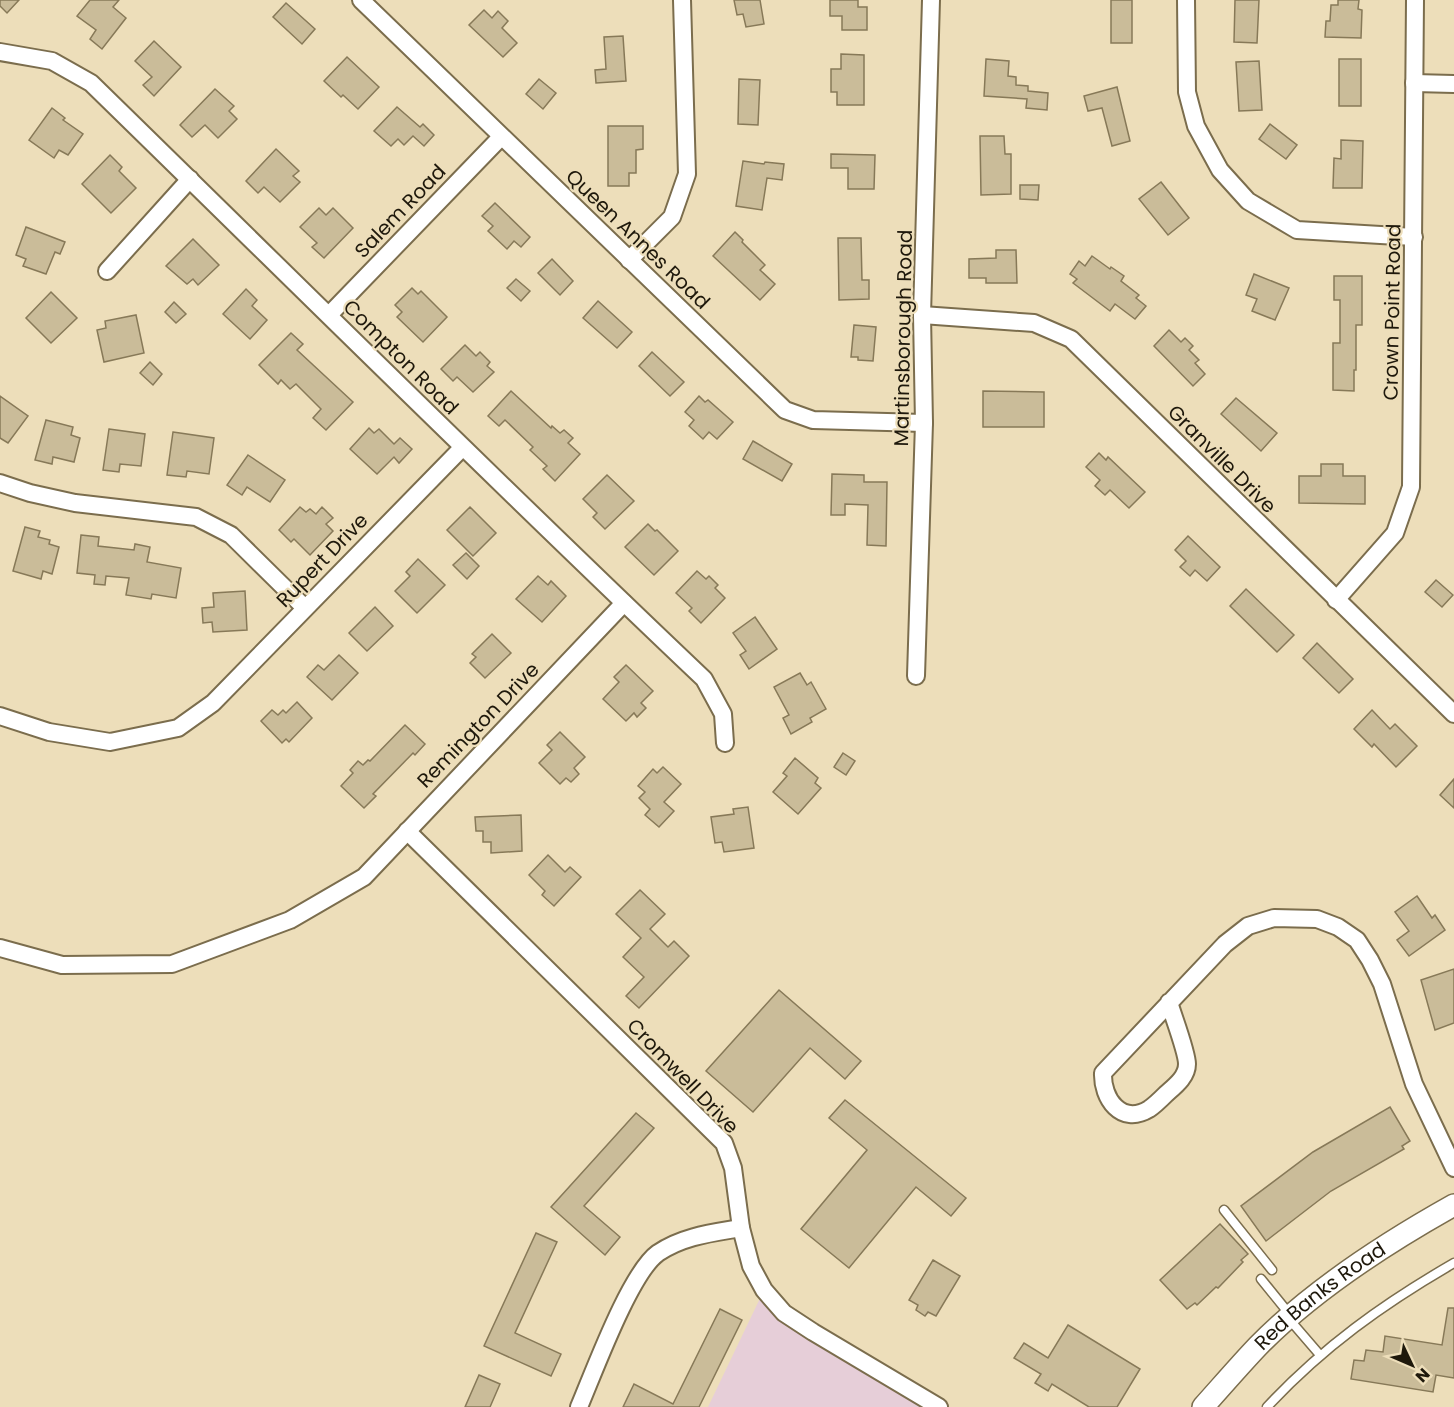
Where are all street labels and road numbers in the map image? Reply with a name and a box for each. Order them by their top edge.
street label: Salem Road [348,158,452,264]
street label: Queen Annes Road [560,163,716,315]
street label: Crown Point Road [1376,223,1408,401]
street label: Martinsborough Road [887,229,919,447]
street label: Compton Road [337,293,465,421]
street label: Granville Drive [1161,398,1283,520]
street label: Rupert Drive [270,507,374,613]
street label: Remington Drive [411,656,545,794]
street label: Cromwell Drive [621,1012,745,1140]
street label: Red Banks Road [1248,1235,1391,1356]

